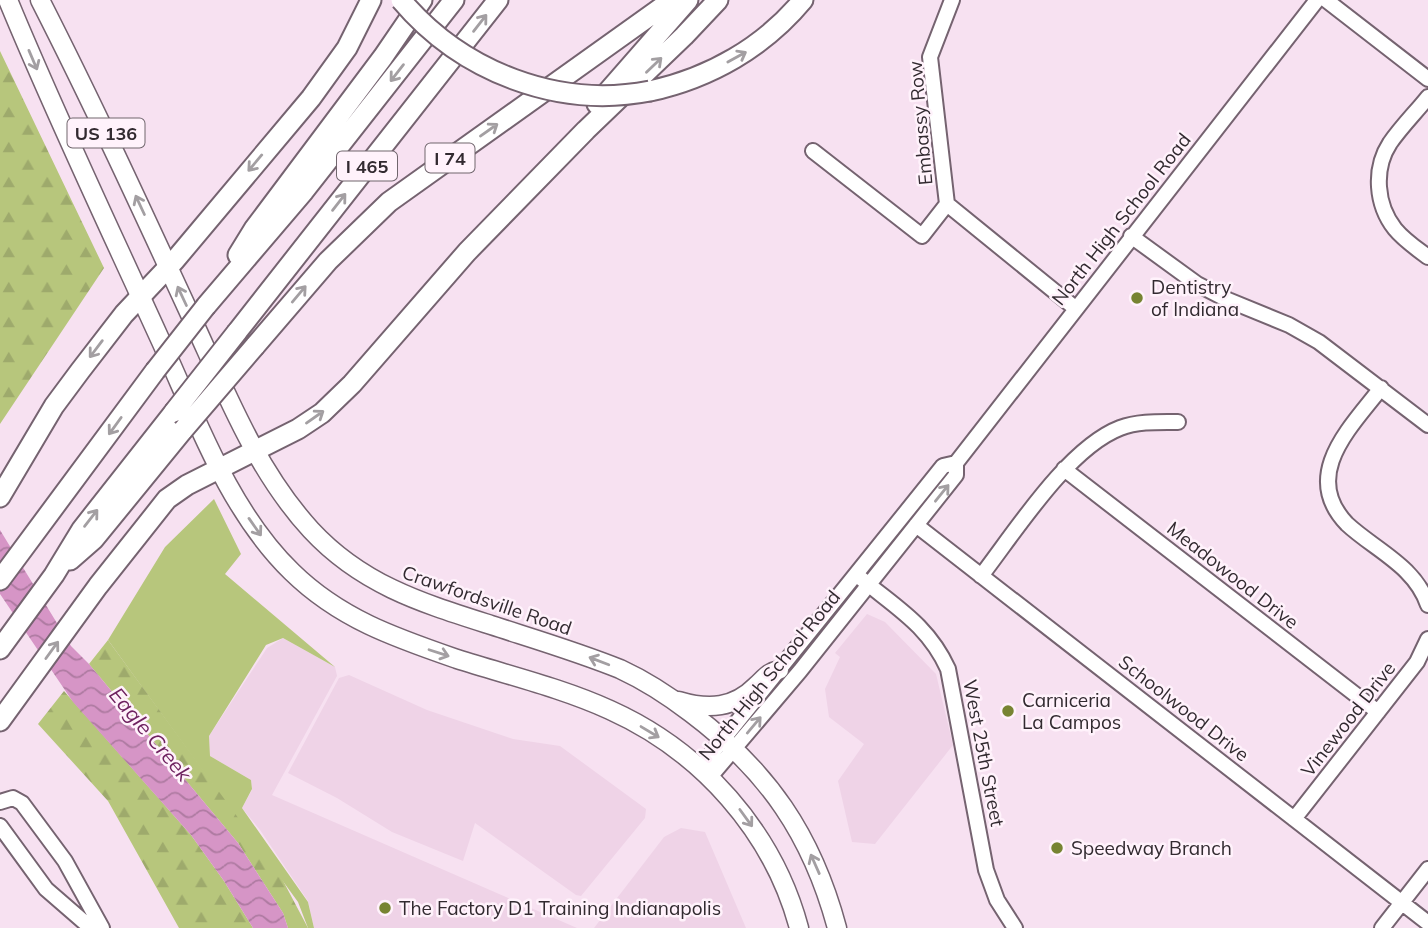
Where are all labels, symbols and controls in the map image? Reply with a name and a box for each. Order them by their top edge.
one-way arrow [473,14,488,33]
one-way arrow [27,49,40,70]
one-way arrow [726,50,746,64]
one-way arrow [645,57,662,74]
street label: Embassy Row [903,60,937,186]
one-way arrow [389,63,404,82]
road number: US 136 [68,118,144,148]
one-way arrow [479,123,498,137]
street label: North High School Road [1046,128,1196,310]
road number: I 74 [426,144,475,173]
road number: I 465 [337,152,397,181]
one-way arrow [248,153,263,171]
one-way arrow [332,193,347,211]
one-way arrow [132,195,145,216]
place label: Dentistry of Indiana [1151,275,1239,321]
one-way arrow [291,285,307,303]
one-way arrow [174,286,188,307]
marker: Dentistry of Indiana [1129,290,1145,306]
one-way arrow [89,339,104,358]
one-way arrow [305,410,324,424]
one-way arrow [108,416,122,435]
one-way arrow [934,484,949,502]
one-way arrow [84,509,99,527]
street label: Meadowood Drive [1162,516,1304,634]
one-way arrow [248,517,262,536]
street label: Crawfordsville Road [399,560,575,640]
street label: North High School Road [693,585,845,765]
one-way arrow [45,641,59,660]
one-way arrow [427,647,449,660]
street label: Schoolwood Drive [1114,650,1254,766]
one-way arrow [588,654,610,667]
street label: Vinewood Drive [1296,657,1400,781]
street label: West 25th Street [958,677,1010,829]
water label: Eagle Creek [104,682,199,787]
place label: Carniceria La Campos [1022,688,1121,734]
marker: Carniceria La Campos [1000,703,1016,719]
one-way arrow [746,717,762,735]
one-way arrow [640,725,660,739]
one-way arrow [738,808,753,827]
place label: Speedway Branch [1071,836,1232,860]
marker: Speedway Branch [1049,840,1065,856]
one-way arrow [808,853,821,875]
place label: The Factory D1 Training Indianapolis [399,896,721,920]
marker: The Factory D1 Training Indianapolis [377,900,393,916]

